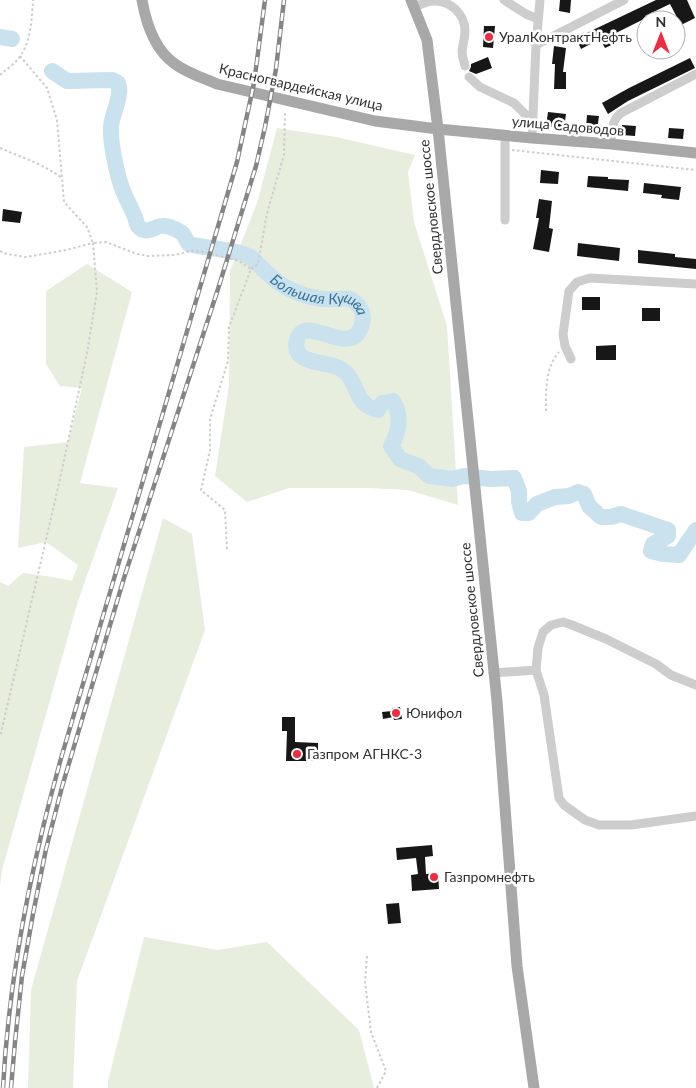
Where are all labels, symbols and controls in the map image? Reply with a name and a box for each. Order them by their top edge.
north arrow [636,10,686,60]
text: N [656,13,666,30]
place label: УралКонтрактНефть [499,28,632,45]
marker: УралКонтрактНефть [483,31,495,43]
street label: Красногвардейская улица [218,59,385,114]
street label: улица Садоводов [511,112,625,139]
street label: Свердловское шоссе [415,139,446,275]
water label: Большая Кушва [267,270,372,318]
street label: Свердловское шоссе [456,542,487,678]
place label: Юнифол [406,704,462,721]
marker: Юнифол [390,707,402,719]
place label: Газпром АГНКС-3 [307,745,422,762]
marker: Газпром АГНКС-3 [291,748,303,760]
place label: Газпромнефть [444,868,535,885]
marker: Газпромнефть [428,871,440,883]

